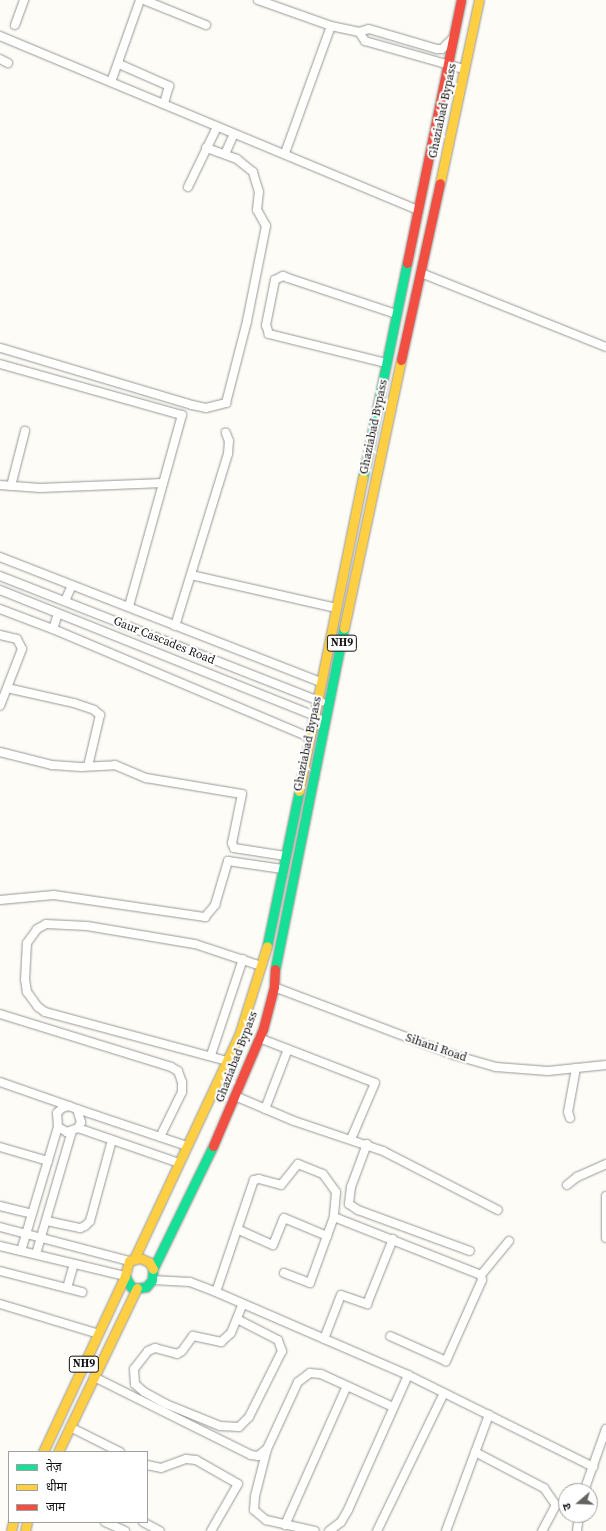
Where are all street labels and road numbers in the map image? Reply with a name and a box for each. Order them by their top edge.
street label: Ghaziabad Bypass [426,62,460,160]
street label: Ghaziabad Bypass [357,378,391,476]
street label: Gaur Cascades Road [111,614,217,668]
road number: NH9 [326,634,358,652]
street label: Ghaziabad Bypass [291,695,325,793]
street label: Ghaziabad Bypass [213,1009,261,1105]
street label: Sihani Road [403,1031,469,1065]
road number: NH9 [68,1355,100,1373]

